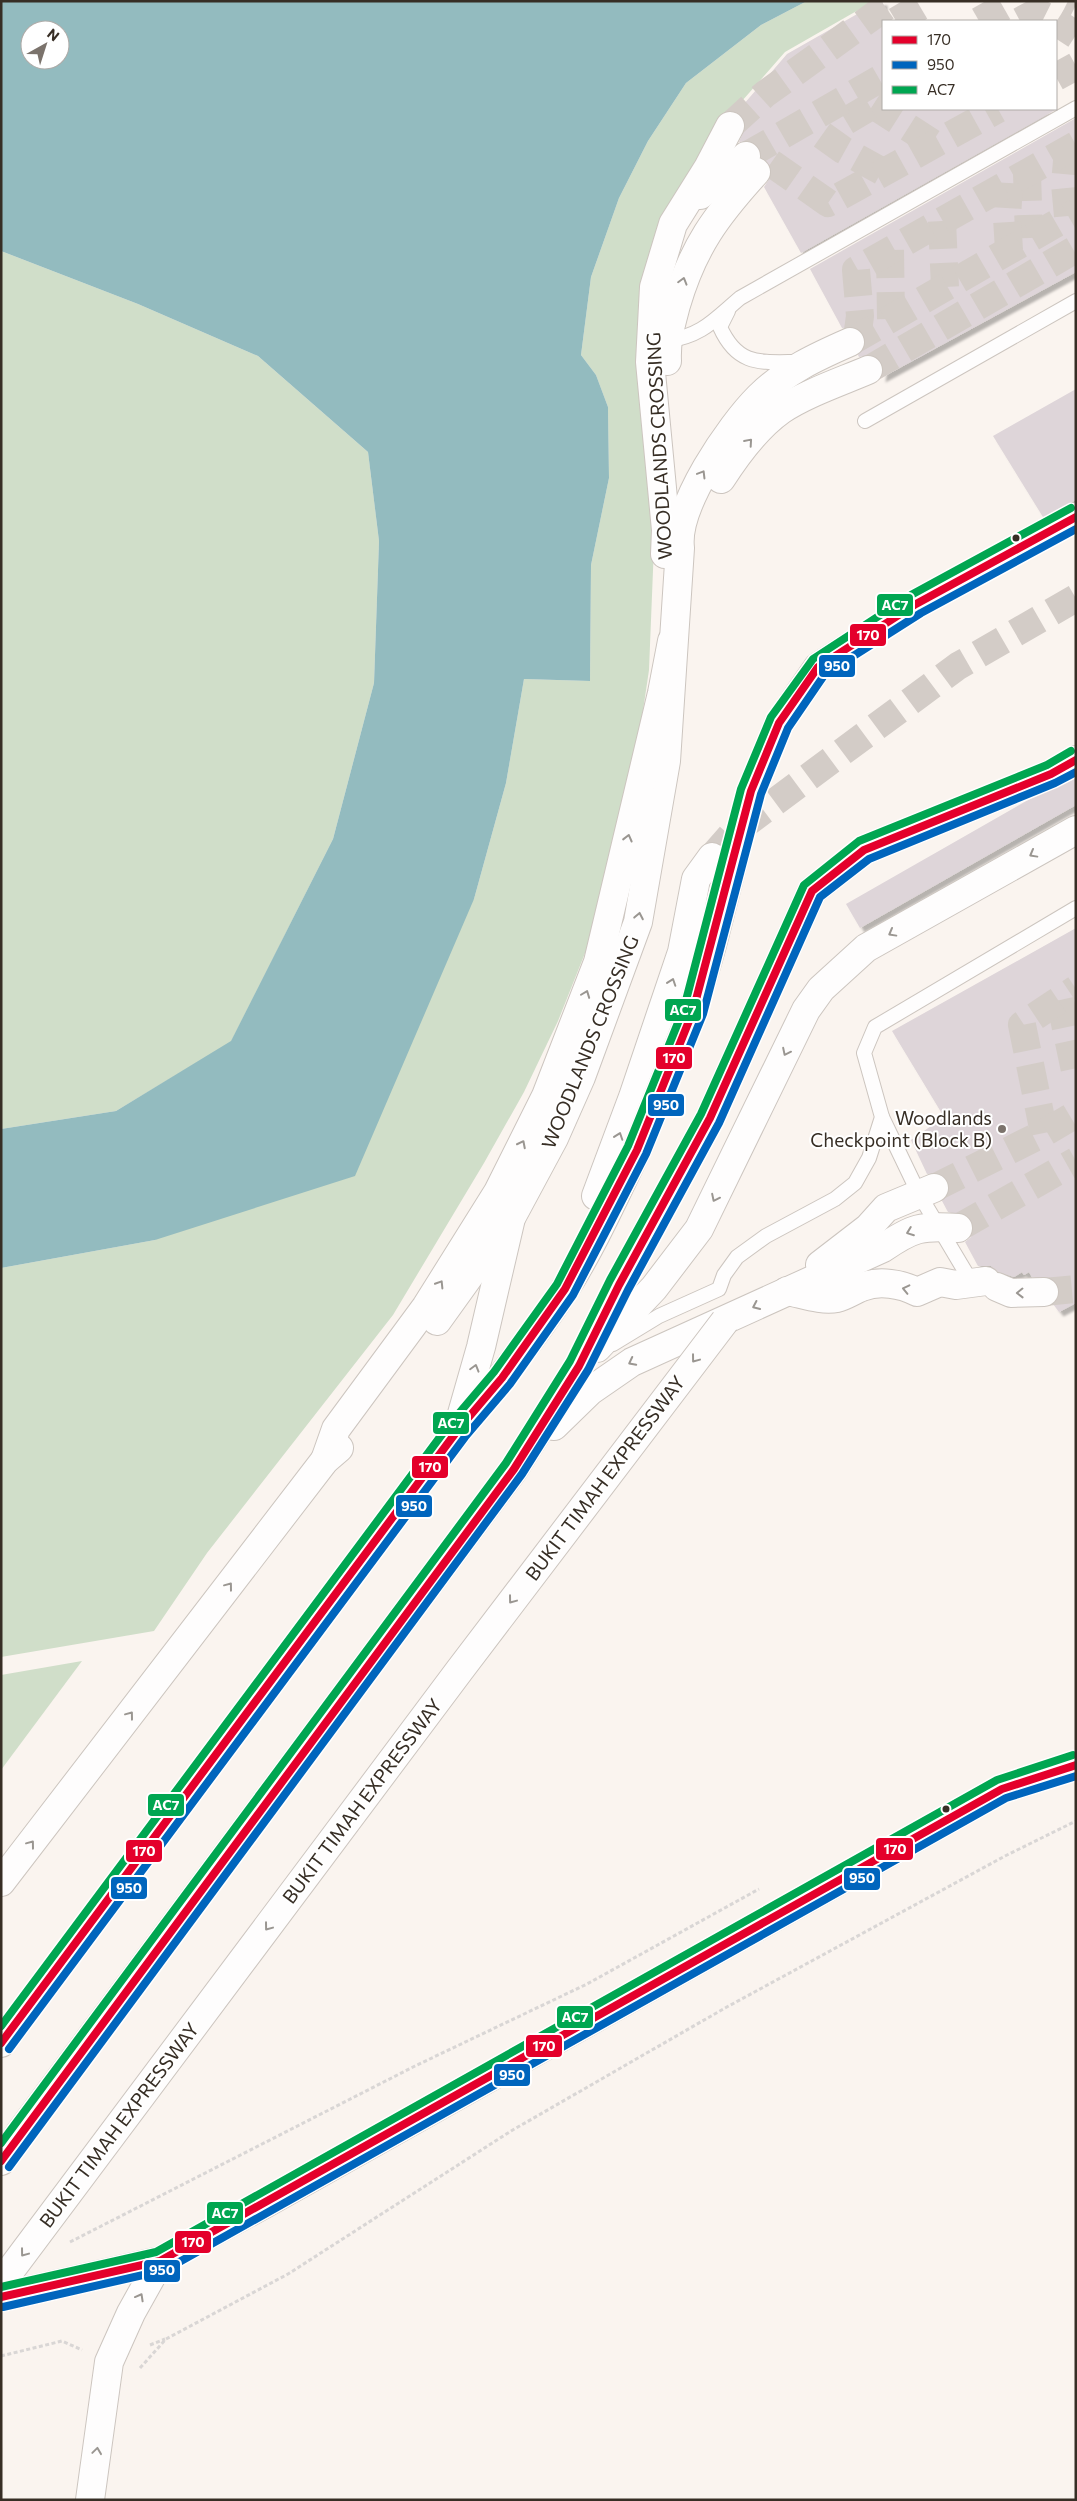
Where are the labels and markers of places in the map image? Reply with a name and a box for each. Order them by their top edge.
unlabelled marker [1011,533,1021,543]
place label: Woodlands Checkpoint (Block B) [810,1106,992,1151]
marker: Woodlands Checkpoint (Block B) [996,1123,1008,1135]
unlabelled marker [941,1804,951,1814]

